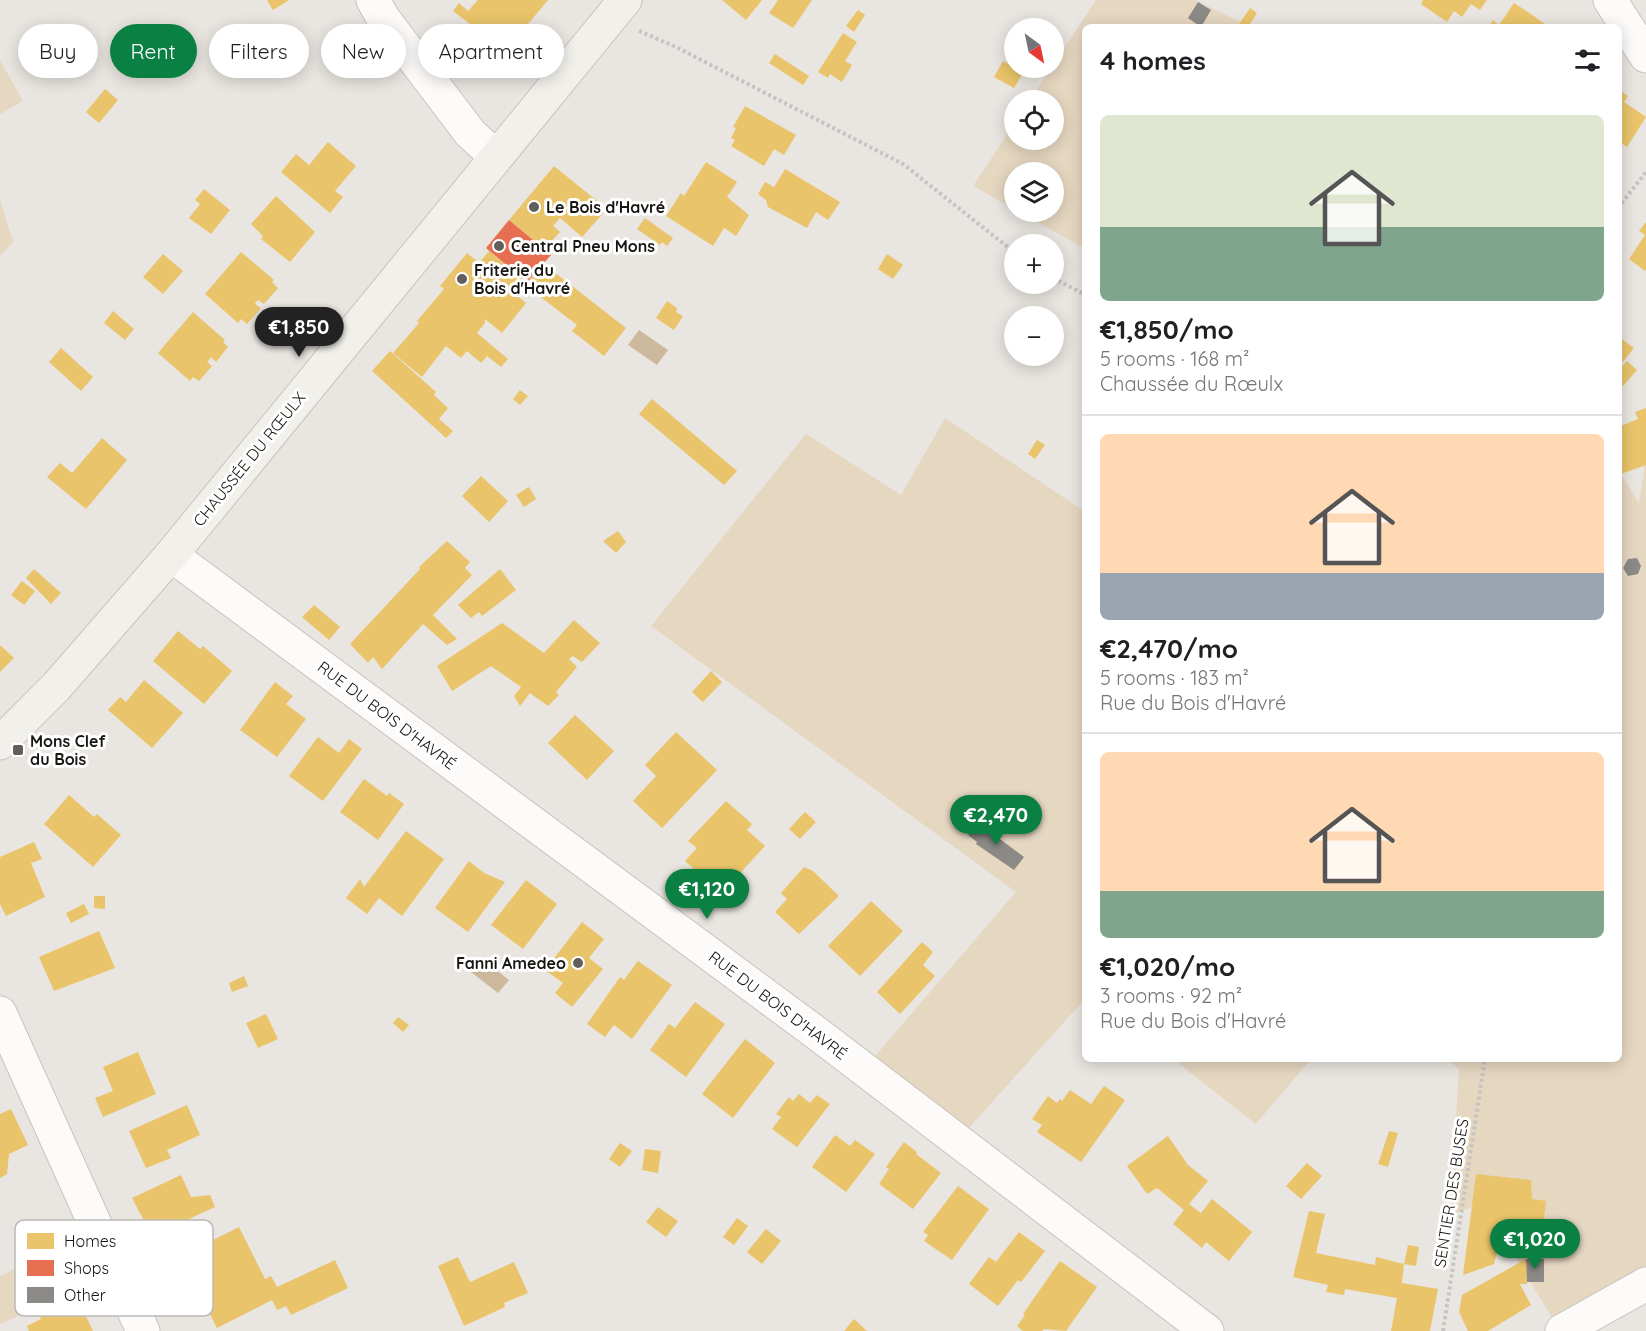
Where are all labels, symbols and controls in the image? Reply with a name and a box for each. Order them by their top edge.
north arrow [1004,18,1064,78]
map controls [1004,18,1064,366]
chip: Buy [18,24,98,78]
chip: Rent [110,24,197,78]
chip: Filters [209,24,309,78]
chip: New [321,24,406,78]
chip: Apartment [418,24,564,78]
text: 4 homes [1100,44,1206,77]
icon: filters [1571,44,1604,77]
button: locate [1004,90,1064,150]
icon: home [1298,154,1406,262]
button: layers [1004,162,1064,222]
place label: Le Bois d'Havré [546,197,665,217]
marker: Le Bois d'Havré [527,200,541,214]
button: + [1004,234,1064,294]
place label: Central Pneu Mons [511,236,655,256]
marker: Central Pneu Mons [492,239,506,253]
place label: Friterie du Bois d'Havré [474,260,570,298]
marker: Friterie du Bois d'Havré [455,272,469,286]
button: − [1004,306,1064,366]
pin: €1,850 [250,307,348,358]
text: €1,850/mo [1100,313,1234,346]
text: €1,850 [269,314,329,339]
text: 5 rooms · 168 m² [1100,346,1249,371]
text: Chaussée du Rœulx [1100,371,1283,396]
street label: CHAUSSÉE DU RŒULX [189,387,310,530]
icon: home [1298,473,1406,581]
text: €2,470/mo [1100,632,1238,665]
street label: RUE DU BOIS D'HAVRÉ [314,656,460,774]
text: 5 rooms · 183 m² [1100,665,1249,690]
text: Rue du Bois d'Havré [1100,690,1286,715]
place label: Mons Clef du Bois [30,731,105,769]
marker: Mons Clef du Bois [11,743,25,757]
icon: home [1298,791,1406,899]
pin: €2,470 [947,795,1045,846]
text: €2,470 [964,802,1028,827]
pin: €1,120 [658,869,756,920]
text: €1,120 [679,876,735,901]
street label: RUE DU BOIS D'HAVRÉ [705,946,851,1064]
text: €1,020/mo [1100,950,1235,983]
place label: Fanni Amedeo [456,953,566,973]
marker: Fanni Amedeo [571,956,585,970]
text: 3 rooms · 92 m² [1100,983,1242,1008]
text: Rue du Bois d'Havré [1100,1008,1286,1033]
street label: SENTIER DES BUSES [1429,1117,1473,1269]
pin: €1,020 [1486,1219,1584,1270]
legend [15,1220,213,1316]
text: €1,020 [1504,1226,1566,1251]
text: Homes [64,1231,116,1251]
text: Shops [64,1258,109,1278]
text: Other [64,1285,106,1305]

